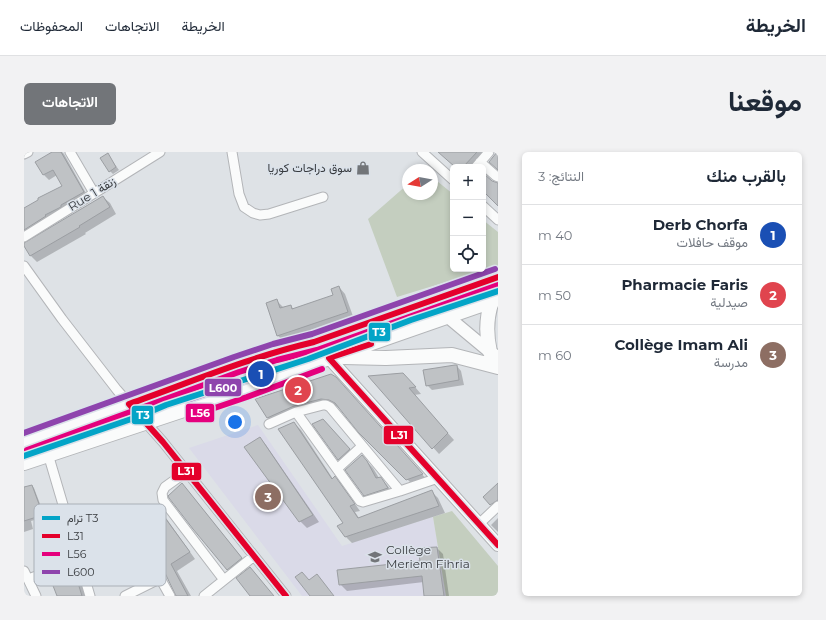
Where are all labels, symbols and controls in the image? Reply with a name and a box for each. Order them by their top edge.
text: الخريطة [746,14,806,37]
text: المحفوظات [20,17,83,35]
text: الاتجاهات [105,17,159,35]
text: الخريطة [181,17,225,35]
button: الاتجاهات [24,83,116,125]
text: موقعنا [728,84,802,118]
place label: سوق دراجات كوريا [267,160,352,176]
shop icon: سوق دراجات كوريا [355,160,371,176]
north arrow [402,164,438,200]
map controls [450,164,486,272]
button: + [450,164,486,200]
text: بالقرب منك [707,166,786,186]
text: النتائج: 3 [538,168,584,184]
street label: Rue 1 زنقة [65,173,119,215]
button: − [450,200,486,236]
text: Derb Chorfa [653,215,748,234]
text: 40 m [538,227,572,243]
text: 1 [770,227,776,243]
text: موقف حافلات [677,234,748,250]
button: locate [450,236,486,272]
text: Pharmacie Faris [621,275,748,294]
text: 50 m [538,287,571,303]
text: 2 [769,287,777,303]
text: صيدلية [710,294,748,310]
line badge: T3 [368,322,391,342]
text: T3 [372,325,386,339]
text: Collège Imam Ali [614,335,748,354]
text: 60 m [538,347,572,363]
text: 3 [769,347,777,363]
text: مدرسة [714,354,748,370]
pin: 1 [248,359,274,389]
pin: 2 [285,375,311,405]
line badge: L600 [204,378,242,397]
text: L600 [209,381,238,395]
line badge: L56 [185,403,215,423]
line badge: T3 [131,405,154,425]
text: L56 [190,406,210,420]
text: T3 [136,408,150,422]
your location [225,412,245,432]
line badge: L31 [383,425,414,445]
text: L31 [390,428,408,442]
line badge: L31 [171,462,202,481]
text: L31 [177,464,195,478]
pin: 3 [255,482,281,512]
legend [34,504,166,586]
text: ترام T3 [67,511,98,526]
text: L31 [67,529,84,543]
place label: Collège Meriem Fihria [386,542,470,571]
text: L56 [67,547,87,561]
school or university icon: Collège Meriem Fihria [367,549,383,565]
text: L600 [67,565,94,579]

